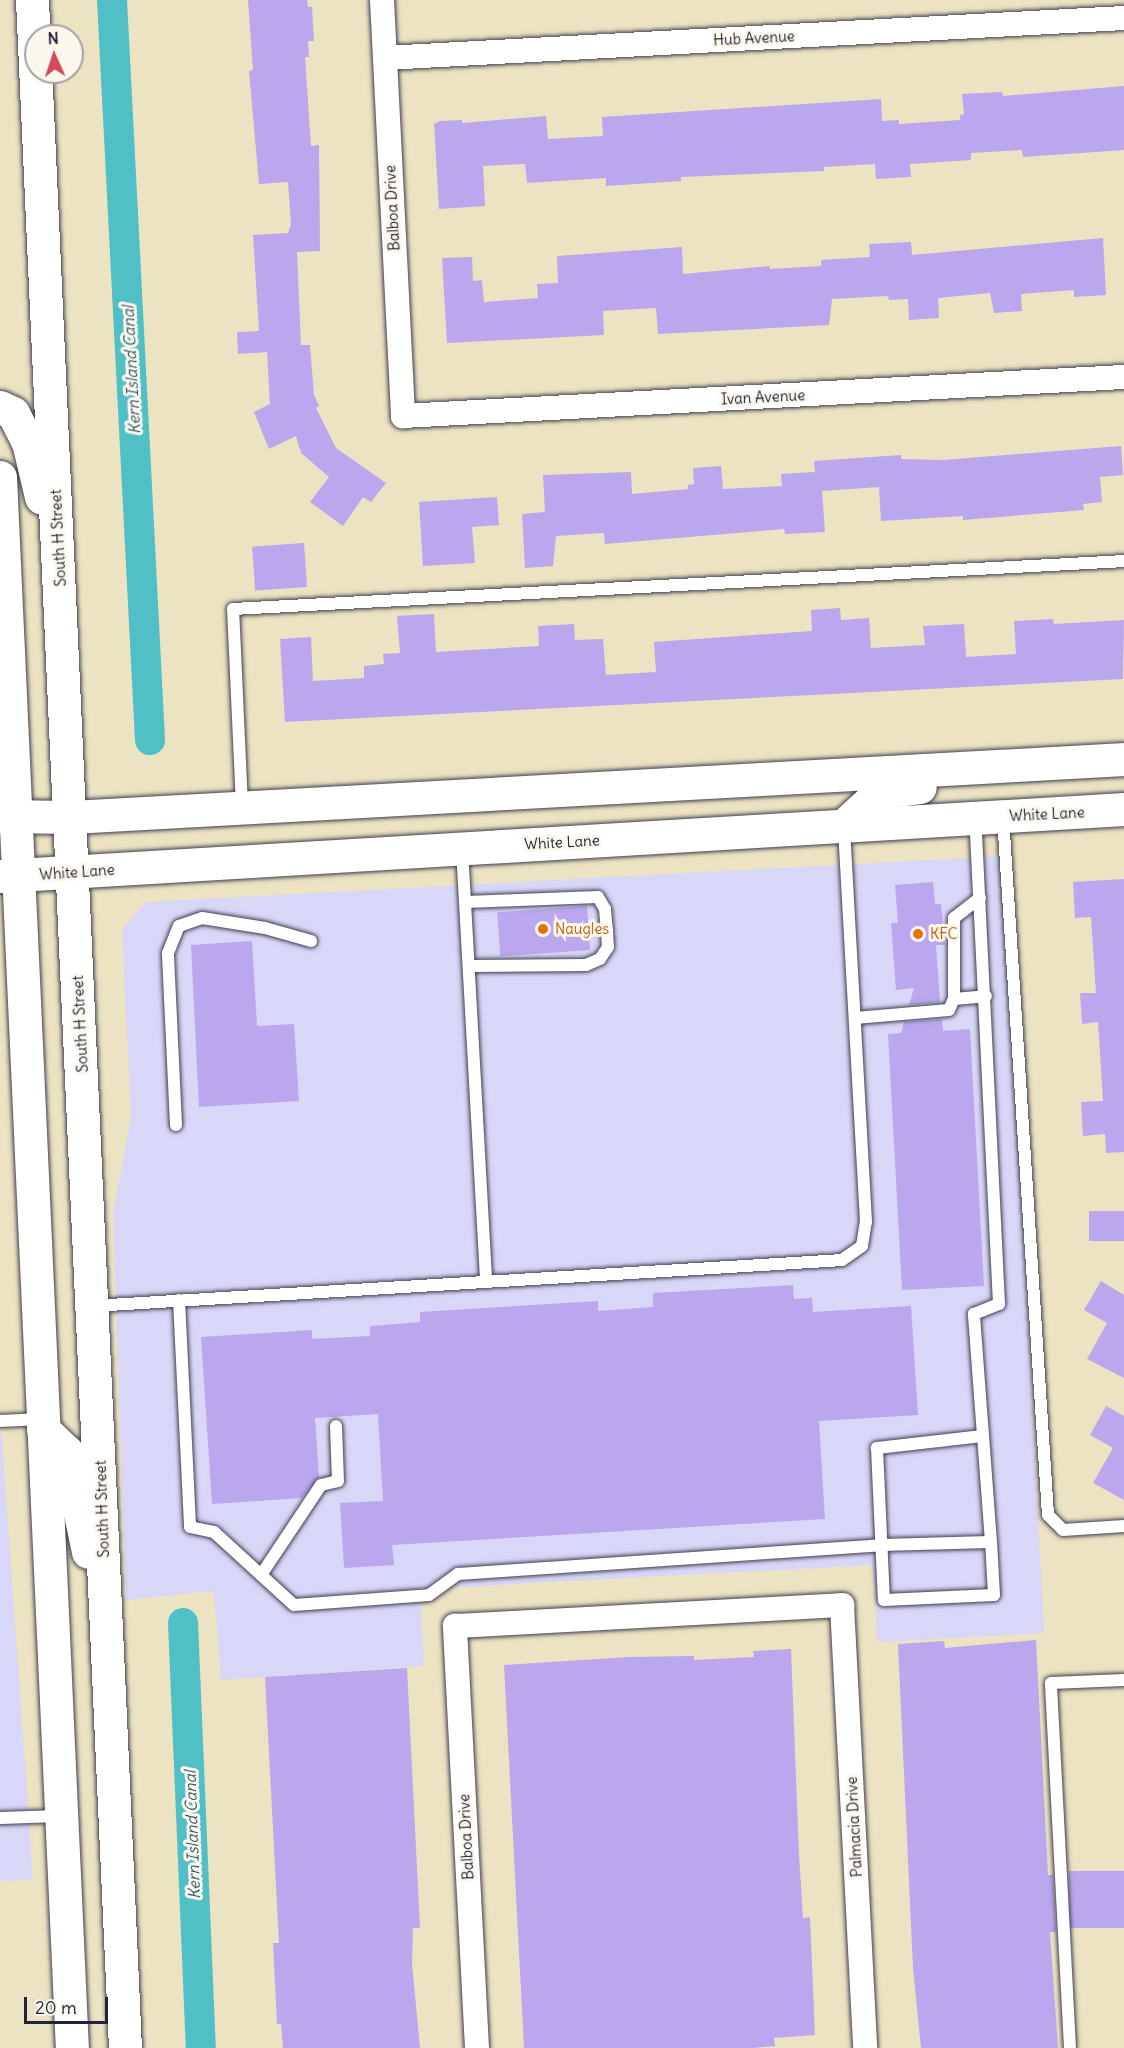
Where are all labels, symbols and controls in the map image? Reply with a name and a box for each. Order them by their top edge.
north arrow [24,24,84,84]
street label: Hub Avenue [713,27,795,49]
text: N [47,28,59,48]
street label: Balboa Drive [381,165,403,251]
water label: Kern Island Canal [118,305,144,435]
street label: Ivan Avenue [720,386,806,408]
street label: South H Street [46,489,70,587]
street label: White Lane [1009,803,1085,825]
street label: White Lane [524,831,600,853]
street label: White Lane [39,860,115,884]
place label: Naugles [555,920,609,938]
marker: Naugles [536,922,550,936]
place label: KFC [930,925,957,943]
marker: KFC [911,927,925,941]
street label: South H Street [68,975,92,1073]
street label: South H Street [91,1460,113,1558]
water label: Kern Island Canal [180,1770,204,1900]
street label: Palmacia Drive [842,1776,866,1878]
street label: Balboa Drive [455,1794,477,1880]
scale bar [27,1985,111,2023]
text: 20 m [35,1996,77,2019]

